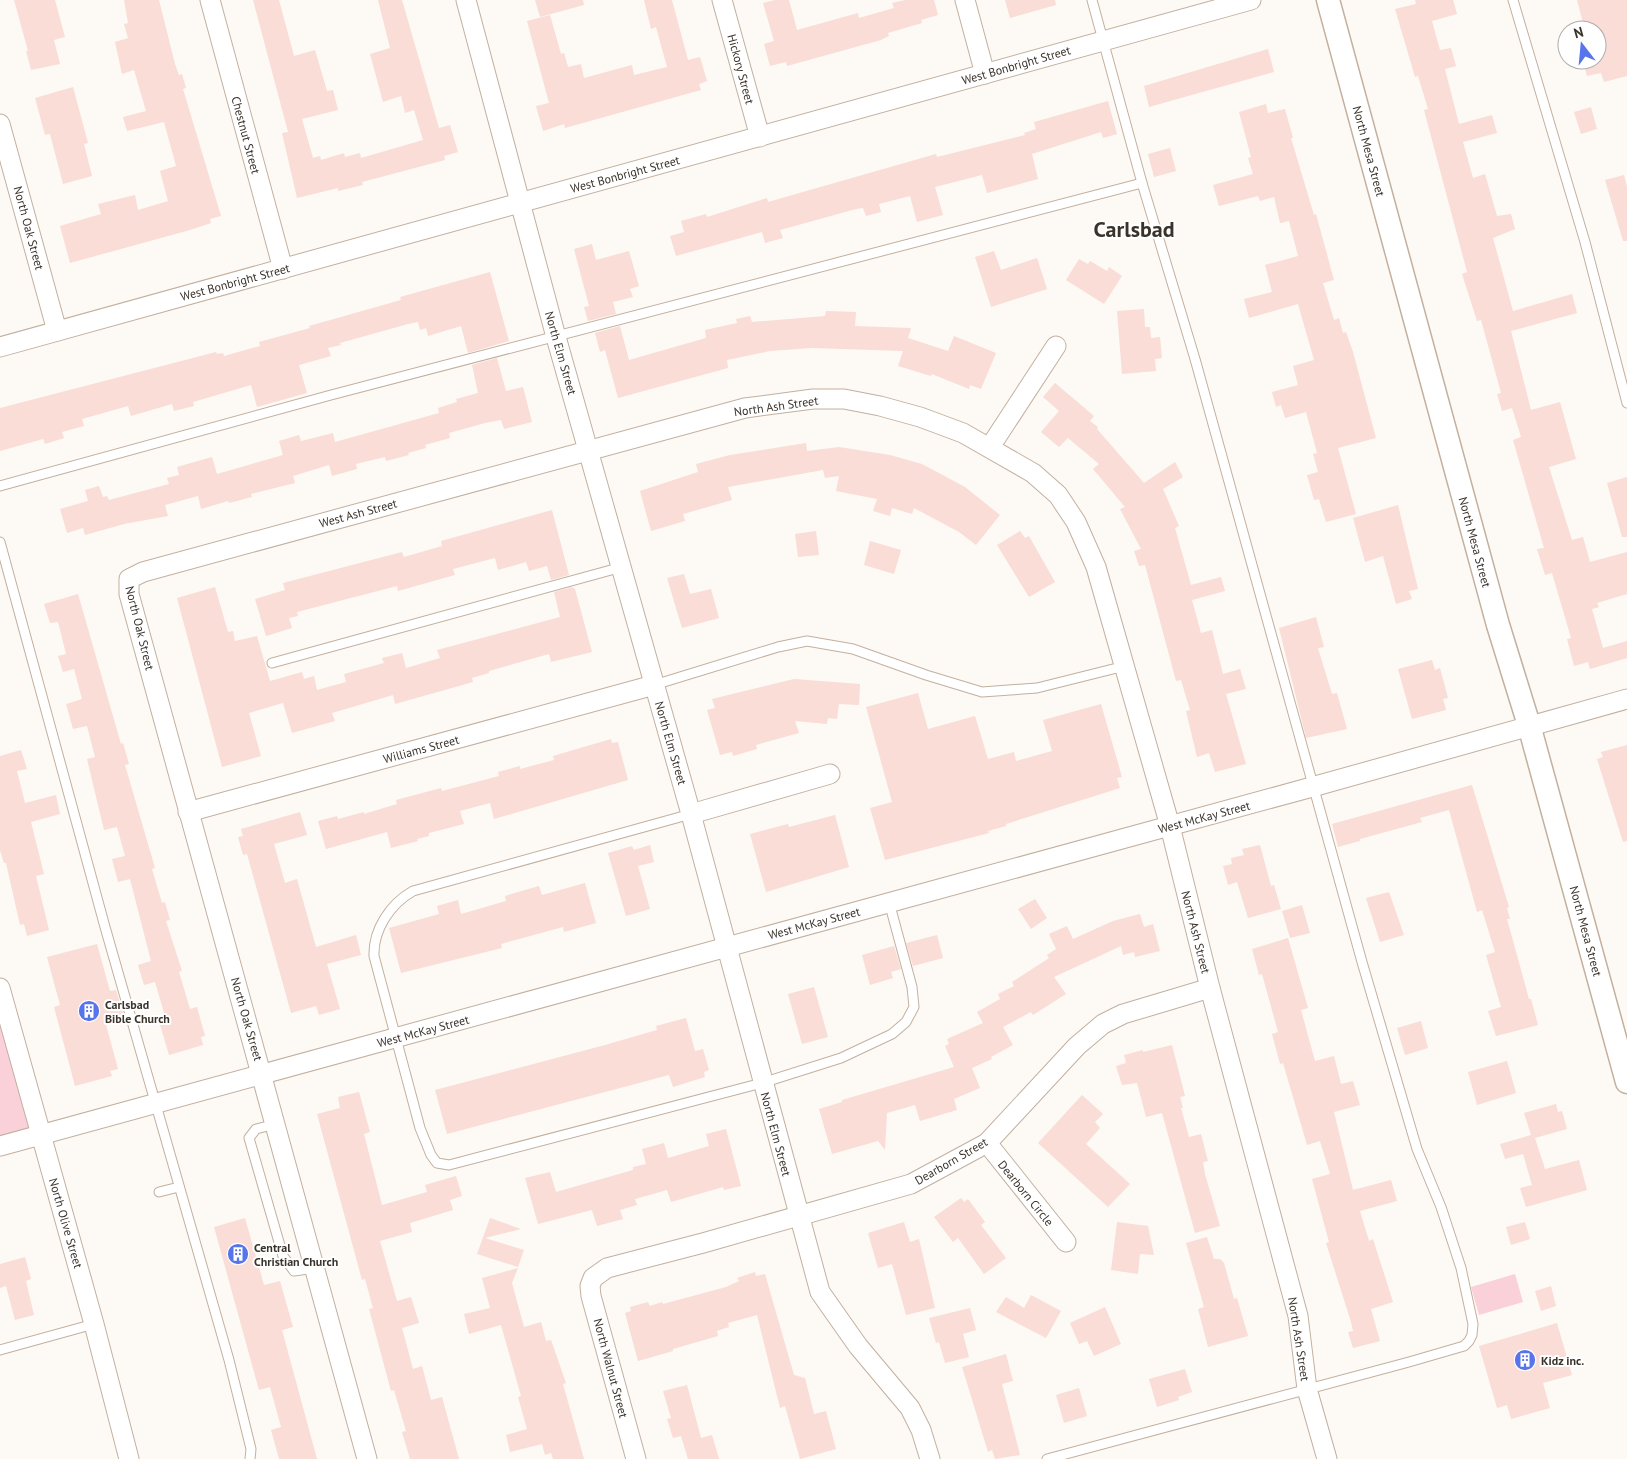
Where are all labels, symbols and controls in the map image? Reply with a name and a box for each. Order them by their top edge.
north arrow [1557,20,1607,70]
text: N [1572,23,1585,42]
street label: Hickory Street [724,32,758,106]
street label: West Bonbright Street [960,42,1072,88]
street label: Chestnut Street [228,95,264,175]
street label: North Mesa Street [1350,104,1388,198]
street label: West Bonbright Street [569,152,681,196]
street label: North Oak Street [11,184,47,272]
district label: Carlsbad [1093,215,1175,243]
street label: West Bonbright Street [179,260,291,304]
street label: North Elm Street [542,309,580,397]
street label: North Ash Street [733,393,819,419]
street label: West Ash Street [317,495,399,531]
street label: North Mesa Street [1456,495,1494,589]
street label: North Oak Street [122,584,158,672]
street label: North Elm Street [652,699,690,787]
street label: Williams Street [381,732,461,766]
street label: West McKay Street [1156,797,1252,837]
street label: North Mesa Street [1567,884,1605,978]
street label: North Ash Street [1178,889,1214,975]
street label: West McKay Street [766,903,862,943]
street label: North Oak Street [228,976,266,1062]
place label: Carlsbad Bible Church [105,997,170,1026]
building icon: Carlsbad Bible Church [77,999,101,1023]
street label: West McKay Street [375,1011,471,1051]
street label: North Elm Street [758,1090,794,1178]
street label: Dearborn Street [912,1134,990,1188]
street label: Dearborn Circle [995,1157,1057,1229]
street label: North Olive Street [46,1176,86,1270]
place label: Central Christian Church [254,1240,338,1269]
building icon: Central Christian Church [226,1242,250,1266]
street label: North Ash Street [1285,1296,1313,1382]
street label: North Walnut Street [591,1317,631,1419]
building icon: Kidz inc. [1513,1348,1537,1372]
place label: Kidz inc. [1541,1353,1584,1368]

